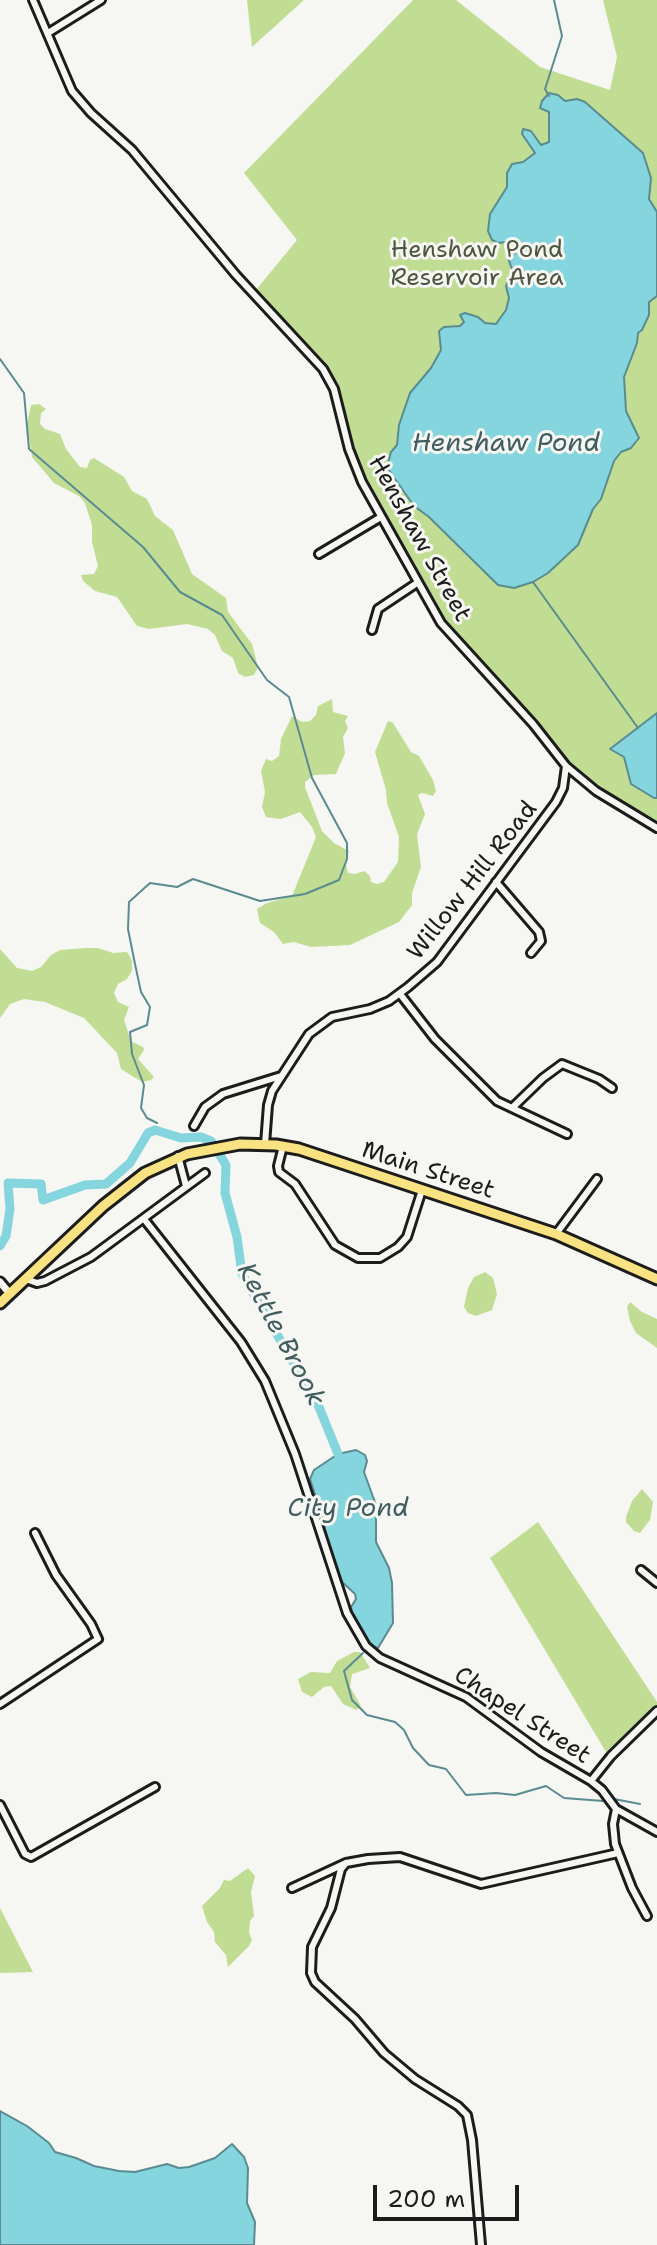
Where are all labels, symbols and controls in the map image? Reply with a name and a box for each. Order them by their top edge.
park label: Henshaw Pond Reservoir Area [390,237,564,293]
water label: Henshaw Pond [412,428,600,460]
street label: Henshaw Street [361,451,477,627]
street label: Willow Hill Road [402,796,544,966]
street label: Main Street [358,1136,498,1206]
water label: Kettle Brook [229,1258,331,1412]
water label: City Pond [287,1493,409,1525]
street label: Chapel Street [448,1661,596,1771]
scale bar [377,2169,523,2219]
text: 200 m [387,2183,465,2215]

